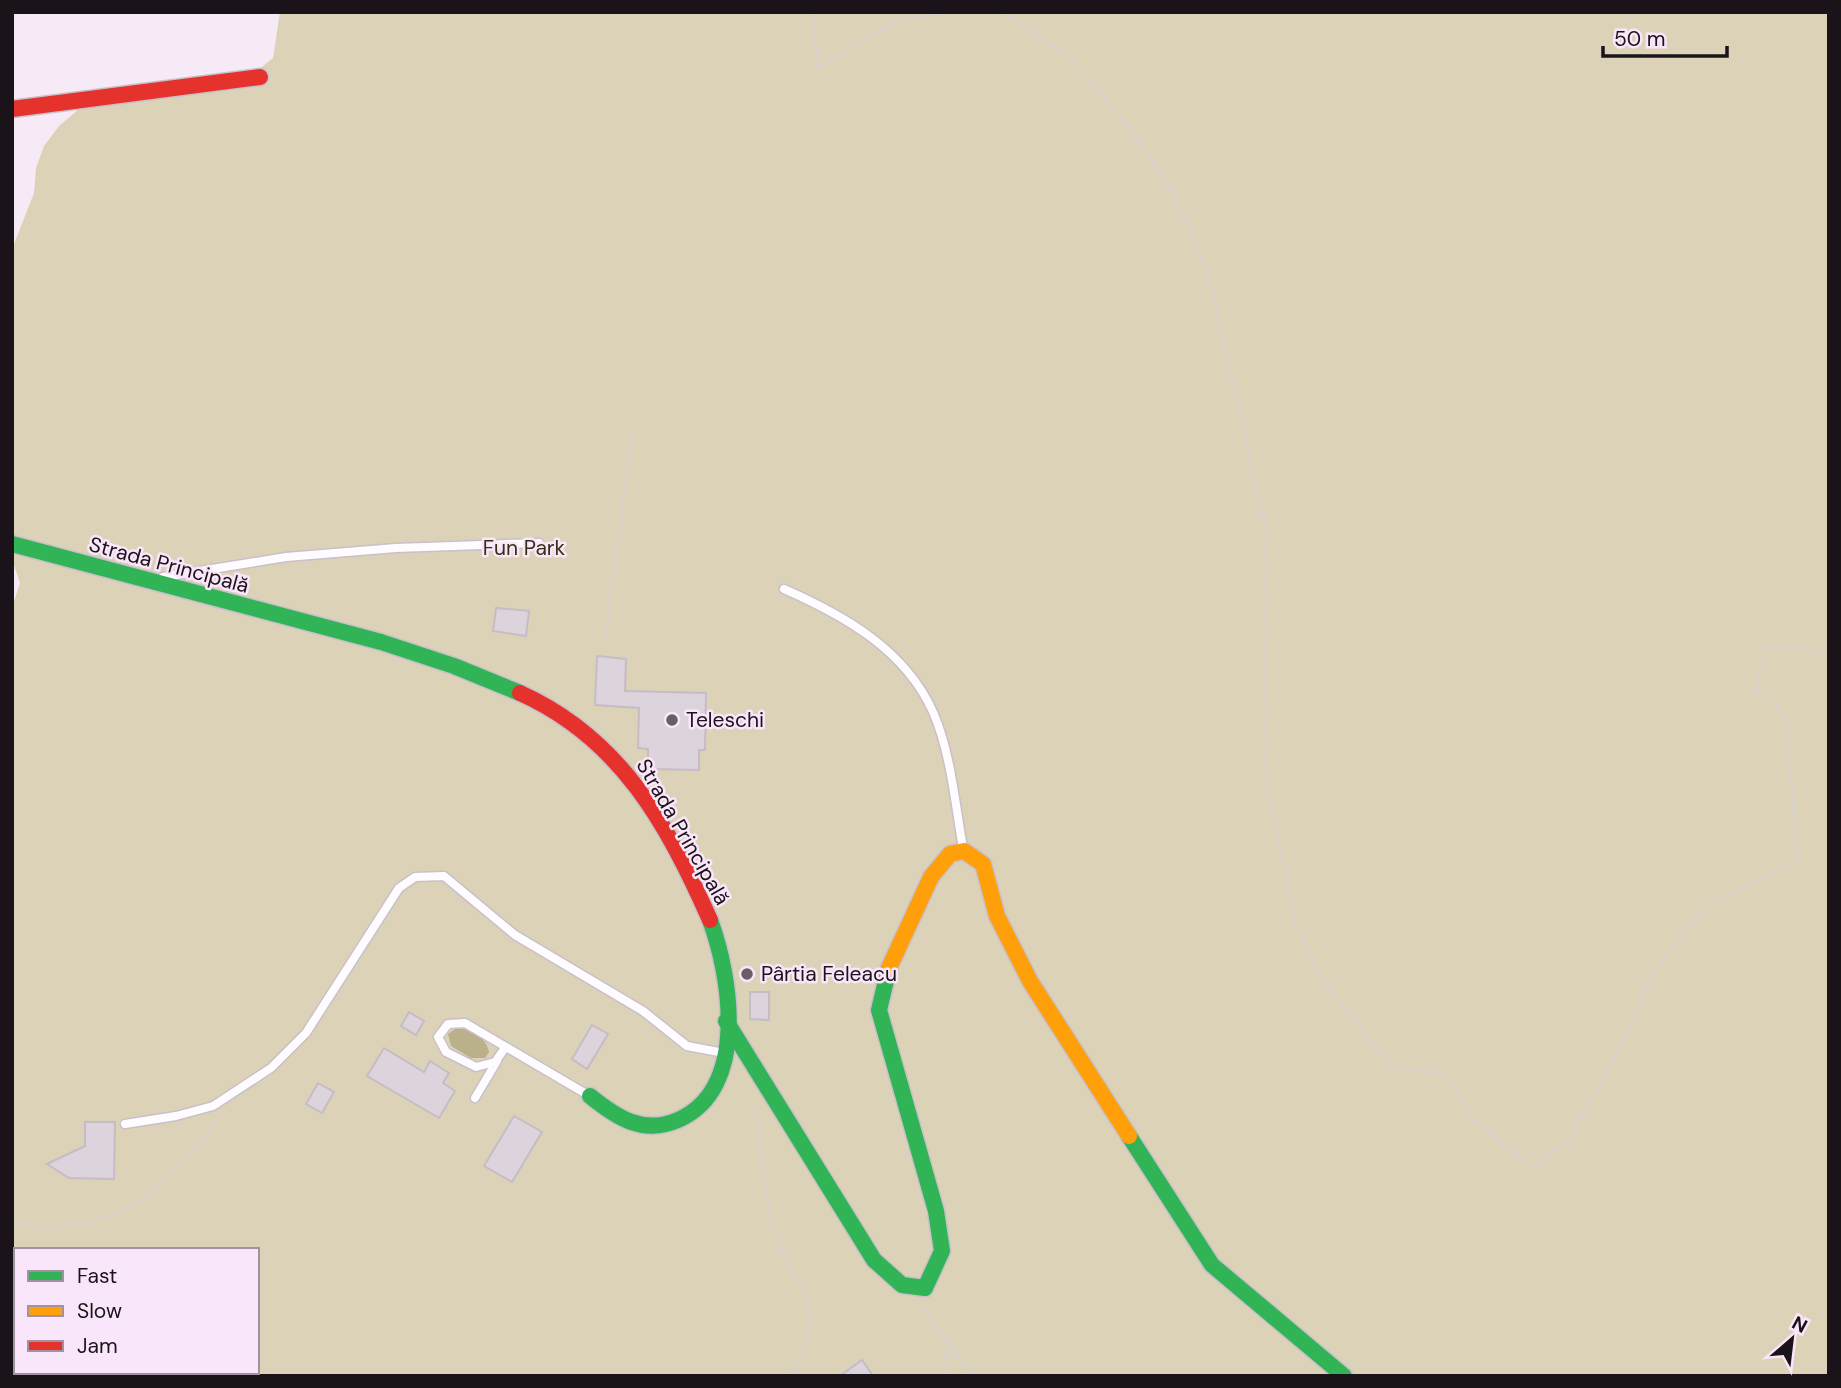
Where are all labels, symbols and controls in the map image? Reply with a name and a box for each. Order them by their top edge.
scale bar [1603,14,1727,58]
text: 50 m [1614,25,1665,53]
street label: Strada Principală [86,530,252,600]
park label: Fun Park [483,534,566,562]
place label: Teleschi [686,706,764,734]
marker: Teleschi [664,712,680,728]
street label: Strada Principală [630,754,736,910]
place label: Pârtia Feleacu [761,960,897,988]
marker: Pârtia Feleacu [739,966,755,982]
legend [14,1248,259,1374]
text: Fast [77,1262,117,1290]
text: Slow [77,1297,122,1325]
north arrow [1757,1304,1827,1374]
text: N [1788,1310,1812,1339]
text: Jam [77,1332,118,1360]

